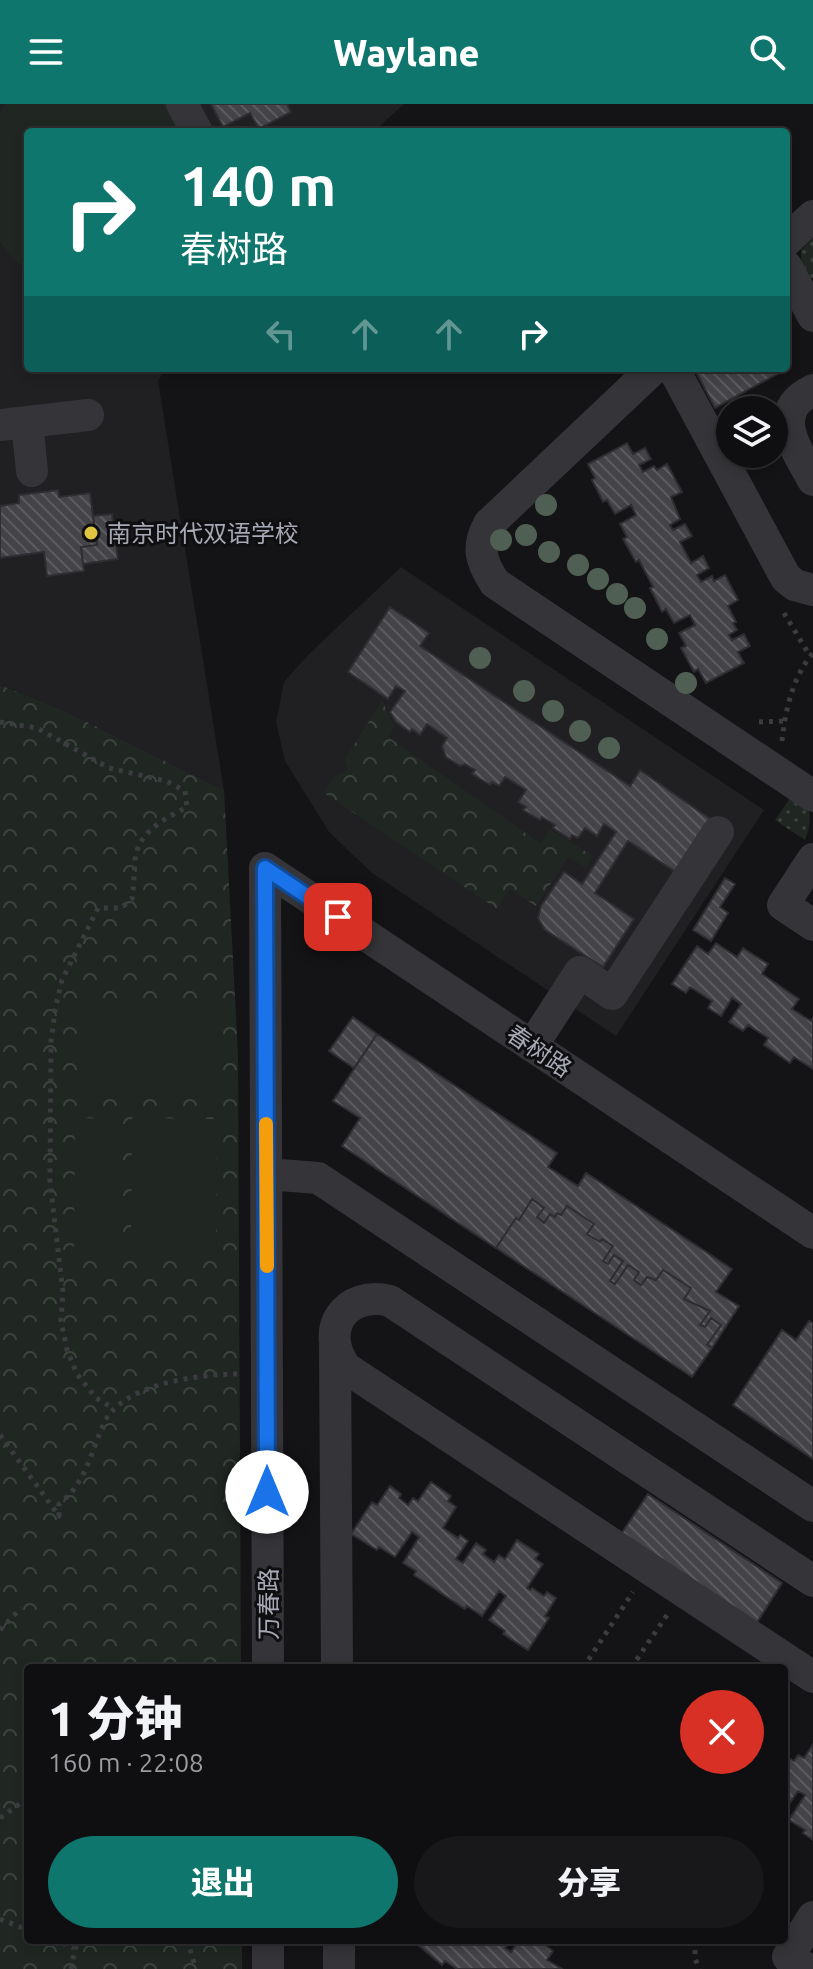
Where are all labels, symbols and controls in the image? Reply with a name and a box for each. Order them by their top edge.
icon: menu [24,30,68,74]
icon: search [745,30,789,74]
text: Waylane [333,32,480,73]
text: 140 m [180,154,336,217]
icon: right [48,160,152,264]
text: 春树路 [180,228,288,269]
icon: left [259,312,303,356]
icon: ahead [343,312,387,356]
icon: ahead [427,312,471,356]
icon: right [511,312,555,356]
map controls [716,396,788,468]
button: layers [716,396,788,468]
place label: 南京时代双语学校 [107,520,299,547]
marker: 南京时代双语学校 [82,524,100,542]
pin [304,883,372,951]
icon: arrive [316,895,360,939]
street label: 春树路 [502,1020,576,1082]
position arrow [225,1450,309,1534]
street label: 万春路 [255,1568,282,1640]
button: close [680,1690,764,1774]
text: 1 分钟 [48,1691,183,1745]
text: 160 m · 22:08 [48,1748,204,1777]
button: 退出 [48,1836,398,1928]
button: 分享 [414,1836,764,1928]

